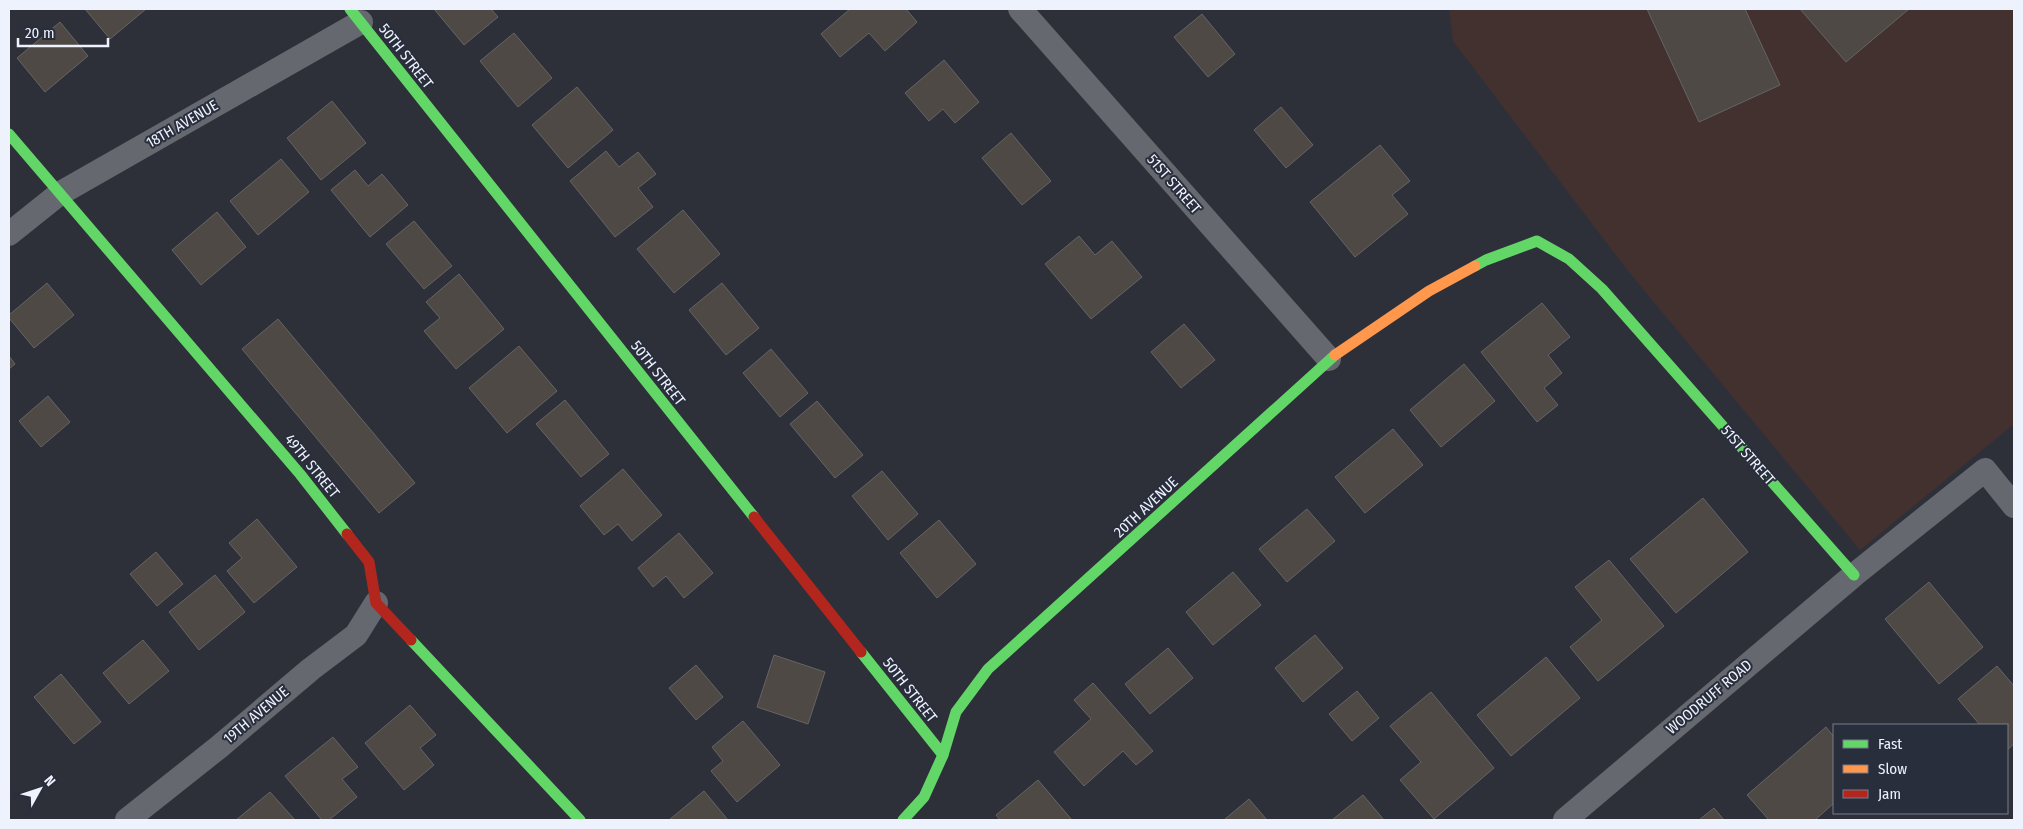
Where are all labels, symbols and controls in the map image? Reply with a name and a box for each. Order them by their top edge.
scale bar [18,15,108,47]
street label: 50TH STREET [375,20,437,92]
text: 20 m [25,24,55,42]
street label: 18TH AVENUE [143,96,221,152]
street label: 51ST STREET [1143,151,1205,217]
street label: 50TH STREET [627,337,689,409]
street label: 51ST STREET [1717,422,1779,488]
street label: 49TH STREET [281,430,343,502]
street label: 20TH AVENUE [1110,473,1182,541]
street label: 50TH STREET [879,654,941,726]
street label: WOODRUFF ROAD [1663,656,1755,738]
street label: 19TH AVENUE [220,682,292,748]
legend [1833,724,2008,814]
text: Fast [1878,735,1902,753]
text: Slow [1878,760,1907,778]
north arrow [15,764,65,814]
text: N [40,772,59,790]
text: Jam [1878,785,1901,803]

